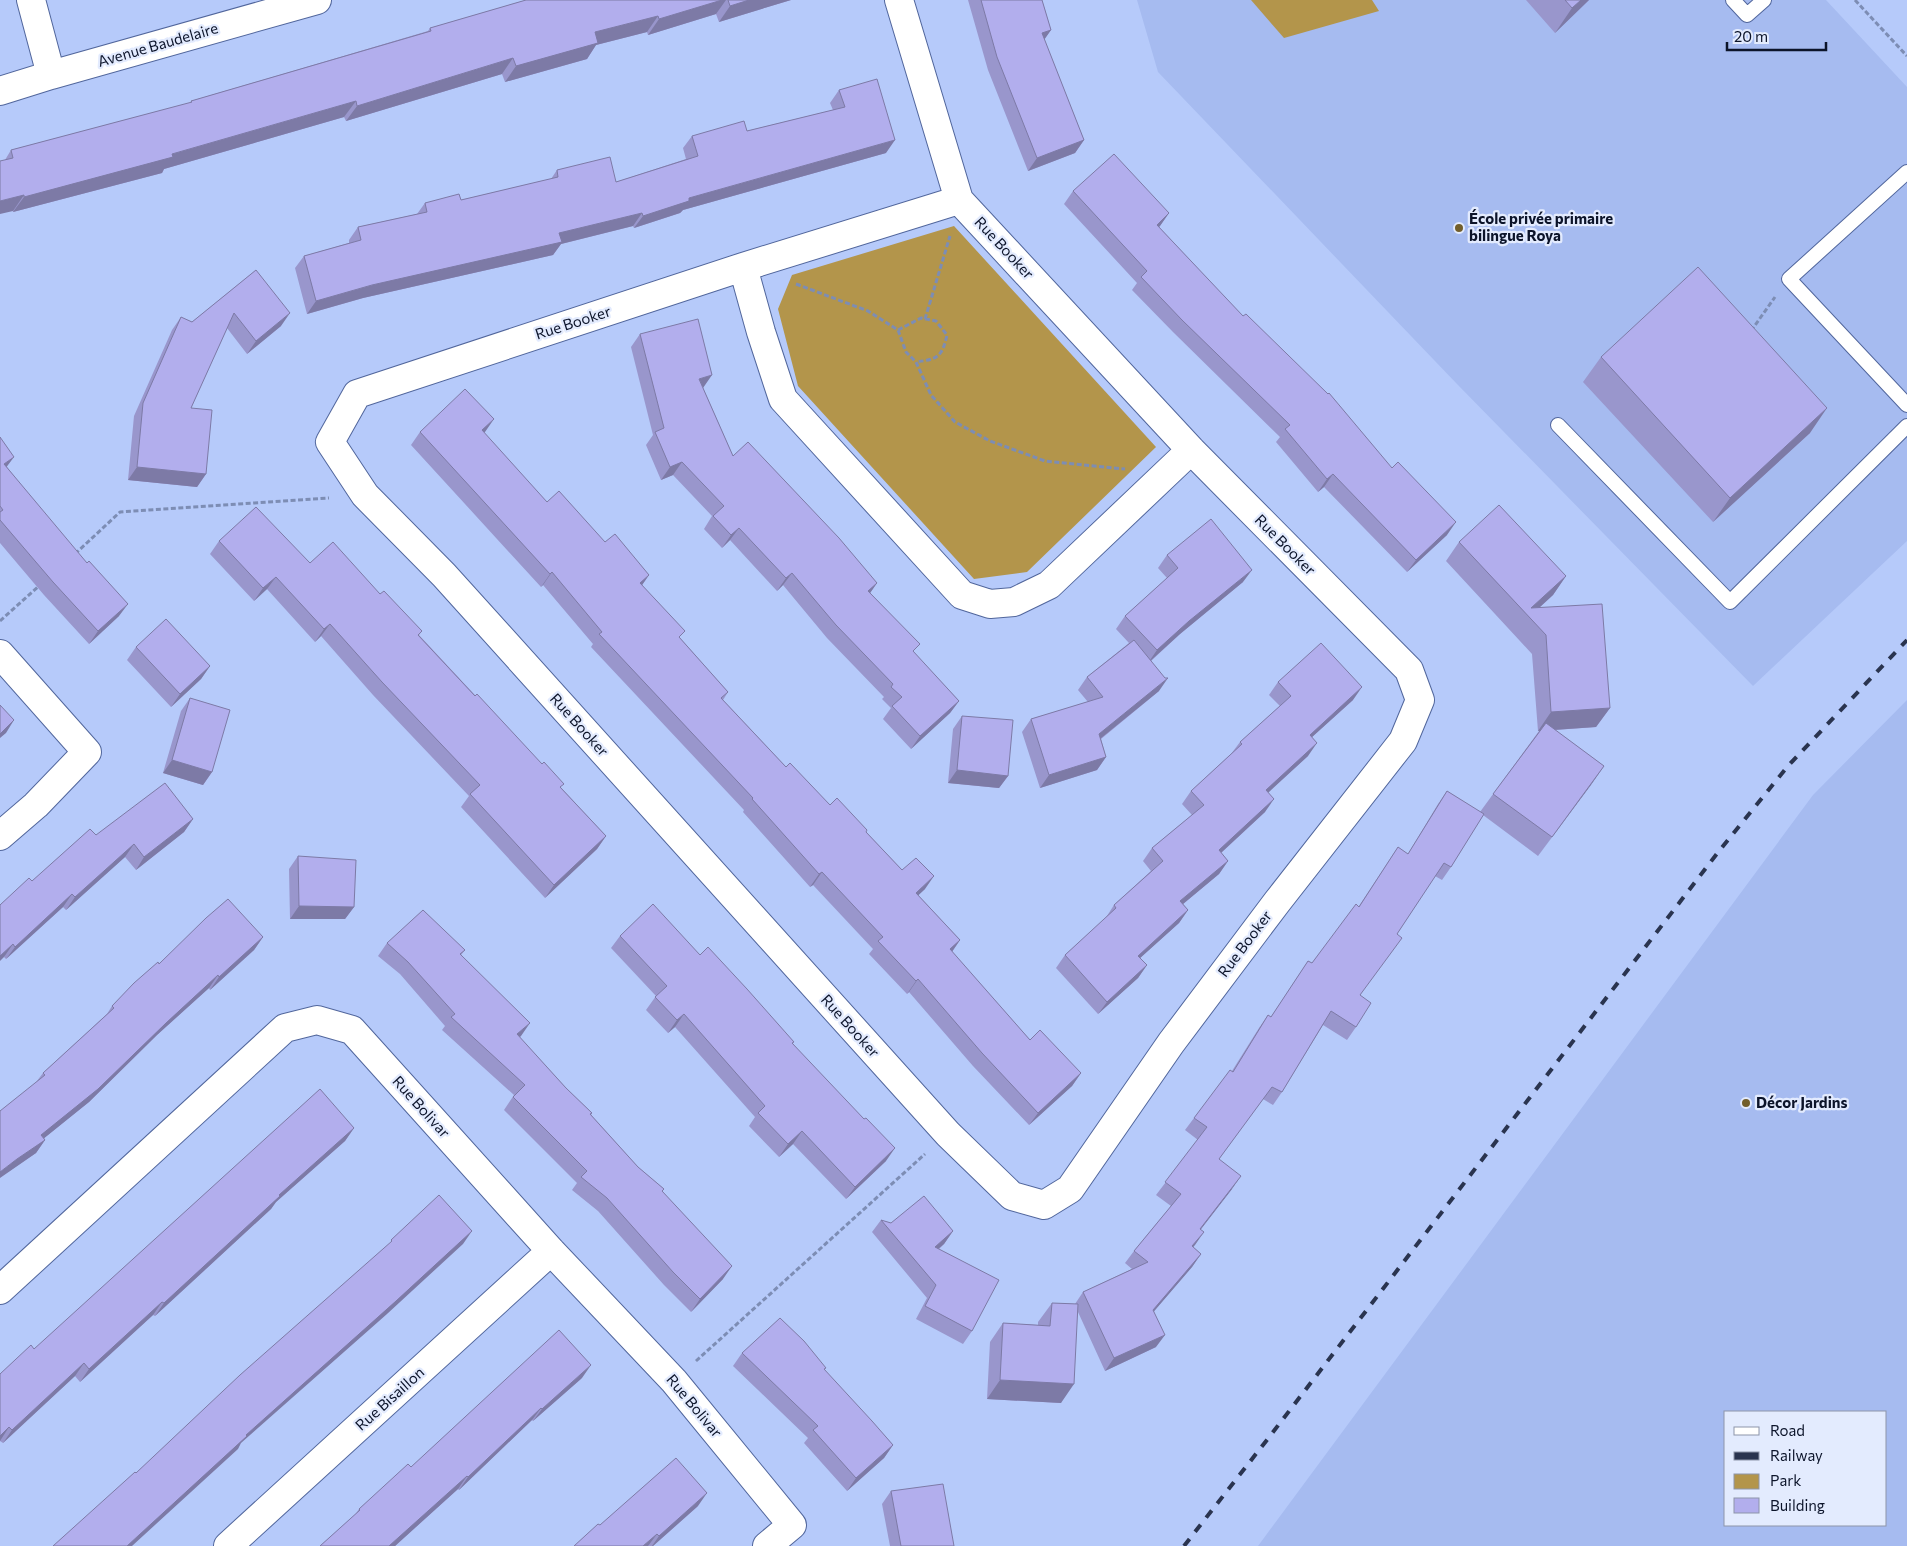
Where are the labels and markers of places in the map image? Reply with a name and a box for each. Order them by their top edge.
place label: École privée primaire bilingue Roya [1469,209,1613,244]
marker: École privée primaire bilingue Roya [1453,222,1465,234]
place label: Décor Jardins [1756,1093,1848,1111]
marker: Décor Jardins [1740,1097,1752,1109]

